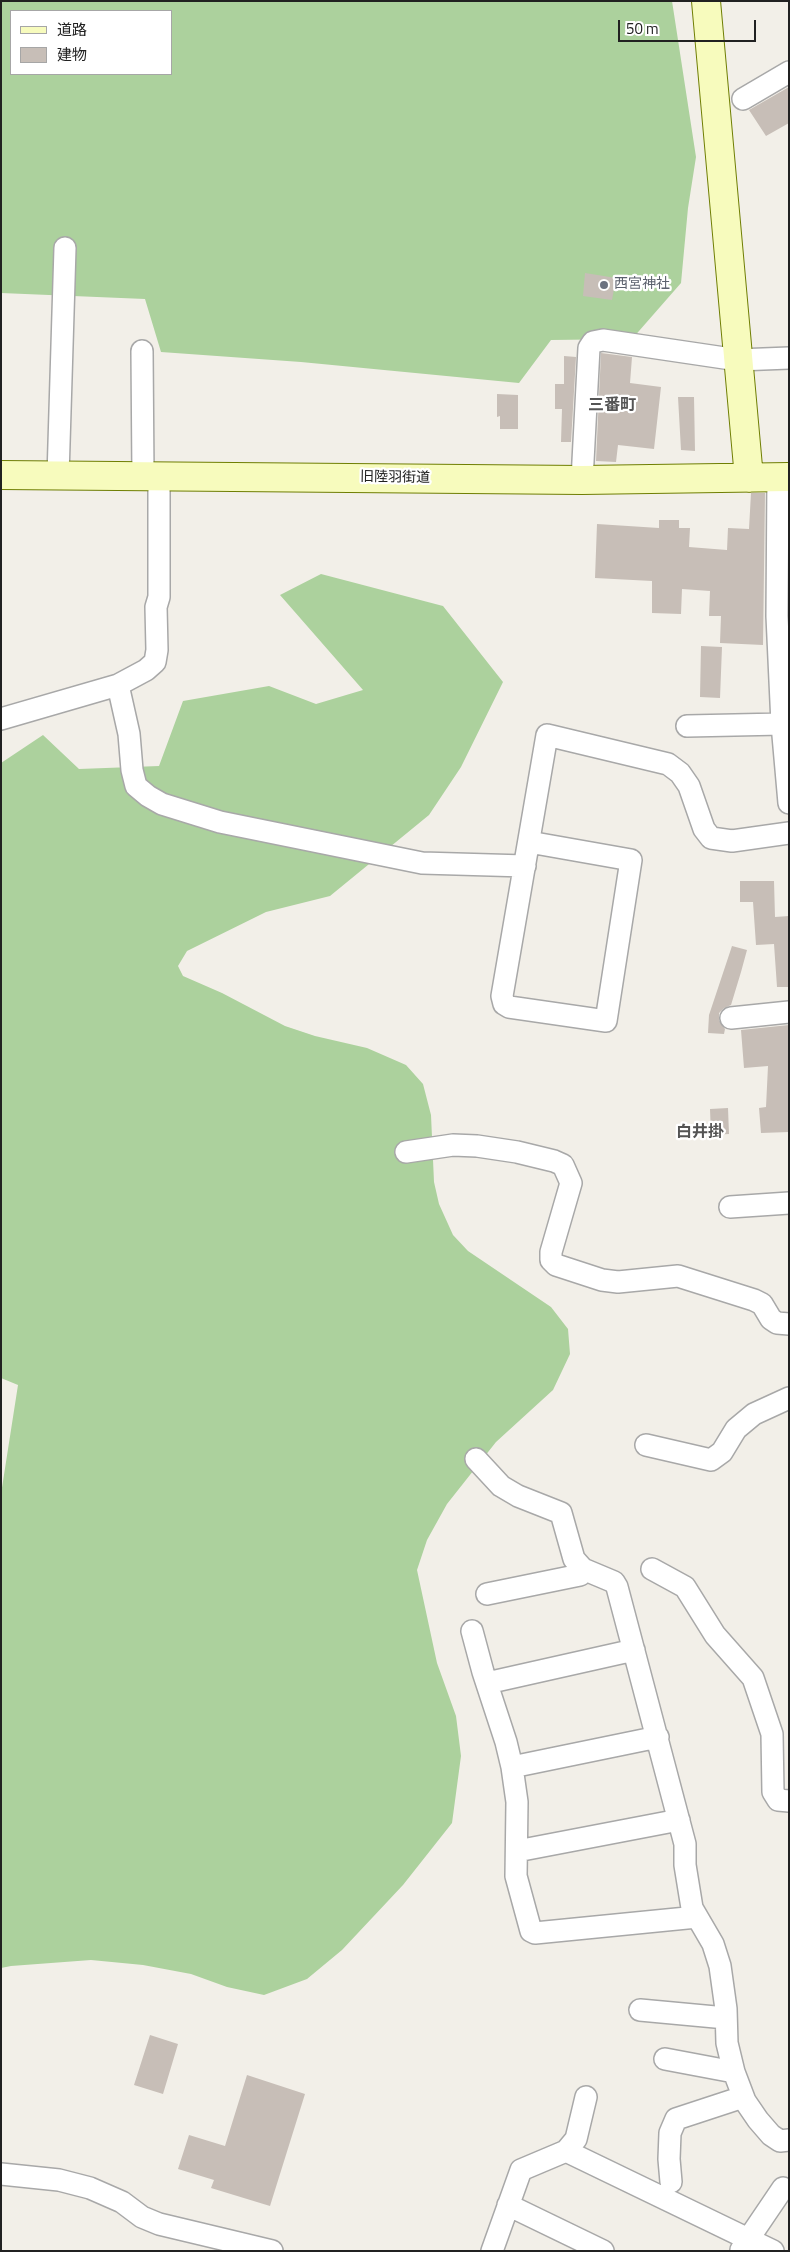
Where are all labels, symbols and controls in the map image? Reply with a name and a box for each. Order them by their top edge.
legend [10,10,172,75]
scale bar [620,10,758,42]
text: 50 m [626,17,659,40]
text: 道路 [57,18,87,41]
text: 建物 [57,43,87,66]
place label: 西宮神社 [614,277,670,293]
marker: 西宮神社 [598,279,610,291]
district label: 三番町 [588,396,636,416]
street label: 旧陸羽街道 [360,469,430,487]
district label: 白井掛 [676,1123,724,1143]

